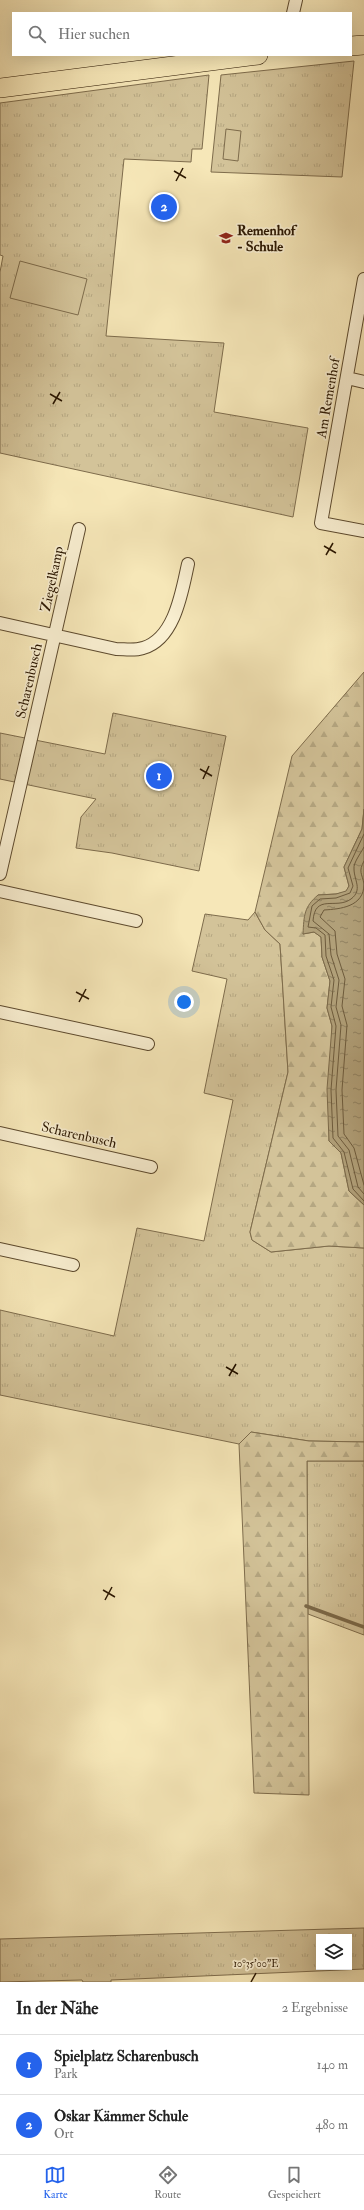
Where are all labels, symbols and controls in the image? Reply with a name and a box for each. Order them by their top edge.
search box [12,12,352,56]
icon: search [26,23,48,45]
text: Hier suchen [58,25,130,44]
pin: 2 [151,192,177,222]
place label: Remenhof - Schule [237,222,298,255]
school or university icon: Remenhof - Schule [218,230,234,246]
street label: Am Remenhof [312,354,344,440]
street label: Ziegelkamp [37,545,68,614]
street label: Scharenbusch [12,641,46,720]
pin: 1 [146,761,172,791]
your location [174,992,194,1012]
street label: Scharenbusch [40,1118,119,1152]
map controls [316,1934,352,1970]
button: layers [316,1934,352,1970]
text: 10°35'00"E [234,1958,278,1970]
text: In der Nähe [16,1998,98,2019]
text: 2 Ergebnisse [282,2000,348,2016]
text: Spielplatz Scharenbusch [54,2047,199,2066]
text: 1 [27,2057,31,2073]
text: 140 m [317,2057,348,2073]
text: Park [54,2066,78,2082]
text: Oskar Kämmer Schule [54,2107,188,2126]
text: 2 [26,2117,32,2133]
text: 480 m [315,2117,348,2133]
text: Ort [54,2126,74,2142]
tab: Karte [43,2164,68,2201]
tab: Route [154,2164,181,2201]
tab: Gespeichert [268,2164,321,2201]

